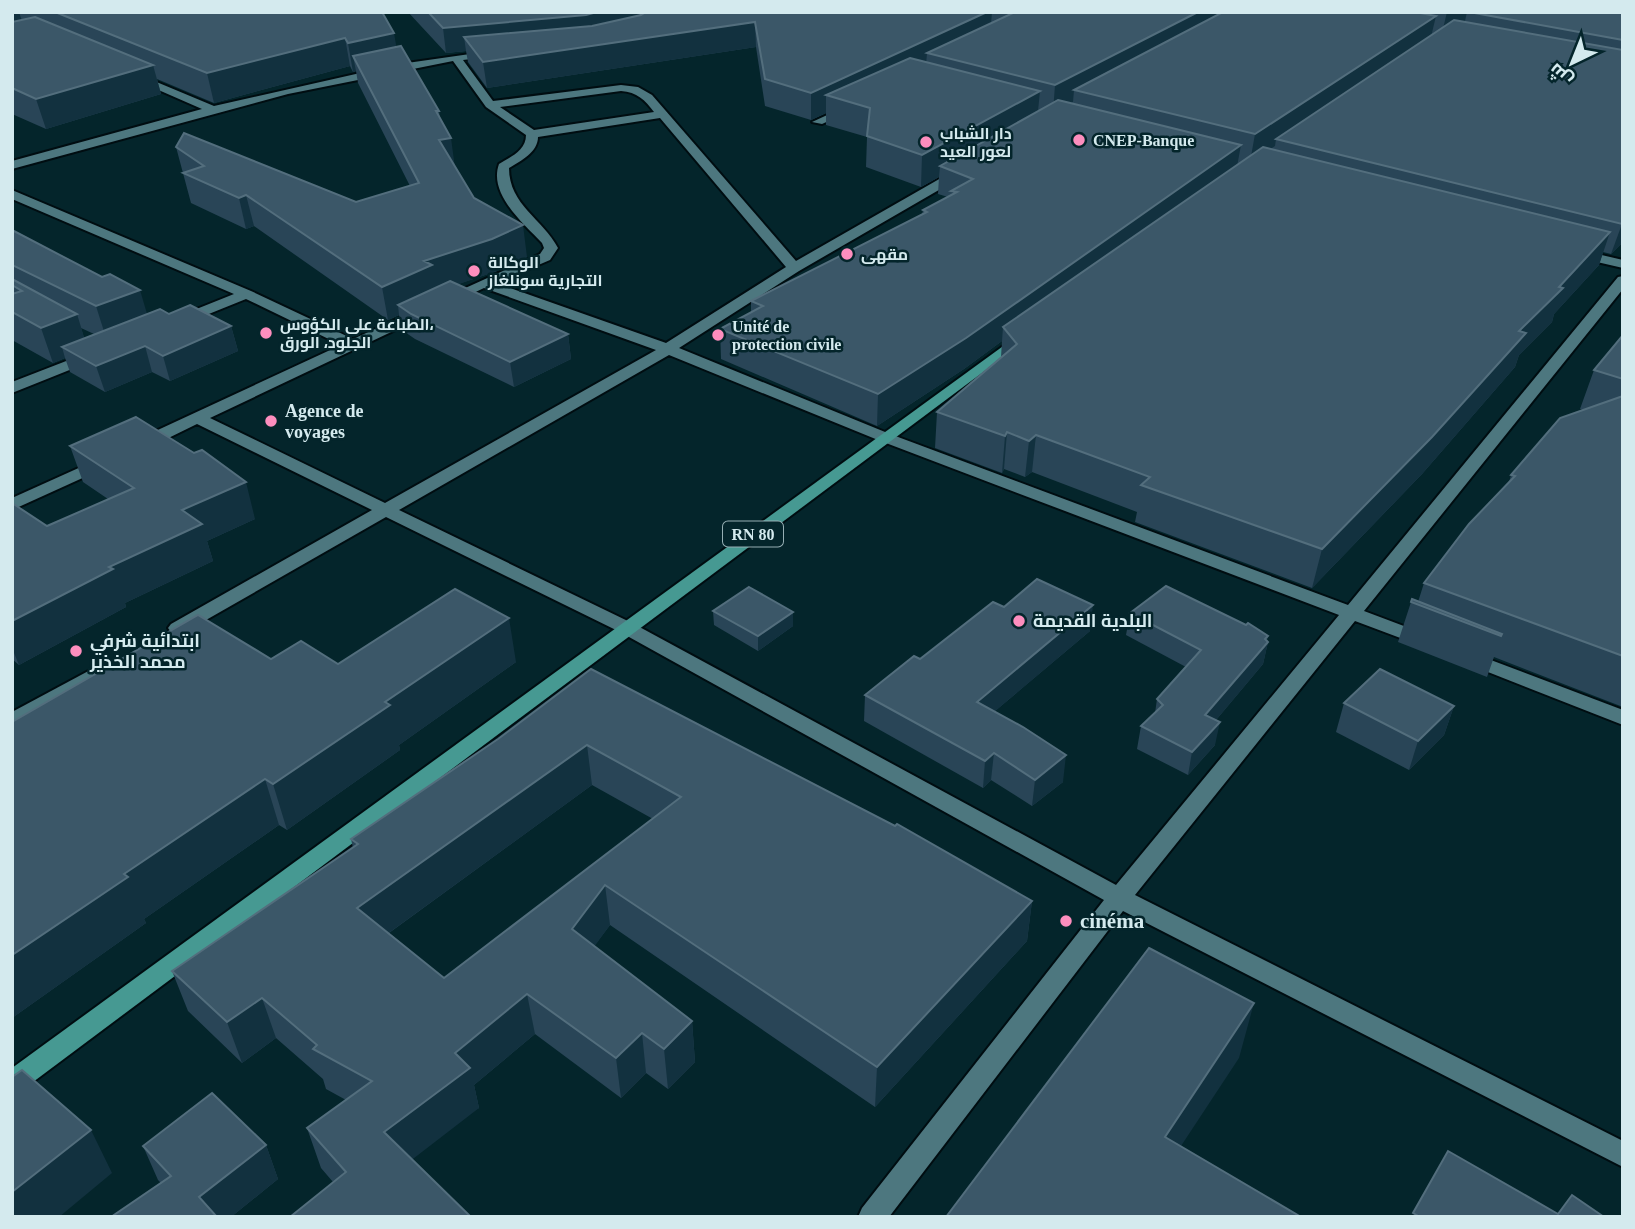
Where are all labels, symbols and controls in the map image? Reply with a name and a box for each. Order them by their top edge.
north arrow [1537,28,1607,98]
text: ش [1545,58,1578,91]
place label: دار الشباب لعور العيد [940,125,1012,161]
marker: CNEP-Banque [1071,132,1087,148]
place label: CNEP-Banque [1093,132,1194,150]
marker: دار الشباب لعور العيد [918,134,934,150]
marker: مقهى [839,246,855,262]
place label: مقهى [861,246,908,264]
place label: الوكالة التجارية سونلغاز [487,254,602,290]
marker: الوكالة التجارية سونلغاز [466,263,482,279]
place label: الطباعة على الكؤوس، الجلود، الورق [280,316,434,352]
place label: Unité de protection civile [732,318,841,354]
marker: الطباعة على الكؤوس، الجلود، الورق [258,325,274,341]
marker: Unité de protection civile [710,327,726,343]
place label: Agence de voyages [285,401,363,442]
marker: Agence de voyages [263,413,279,429]
road number: RN 80 [723,522,783,547]
place label: البلدية القديمة [1033,611,1152,631]
marker: البلدية القديمة [1011,613,1027,629]
place label: ابتدائية شرفي محمد الخذير [89,631,200,673]
marker: ابتدائية شرفي محمد الخذير [68,643,84,659]
place label: cinéma [1080,909,1145,933]
marker: cinéma [1058,913,1074,929]

